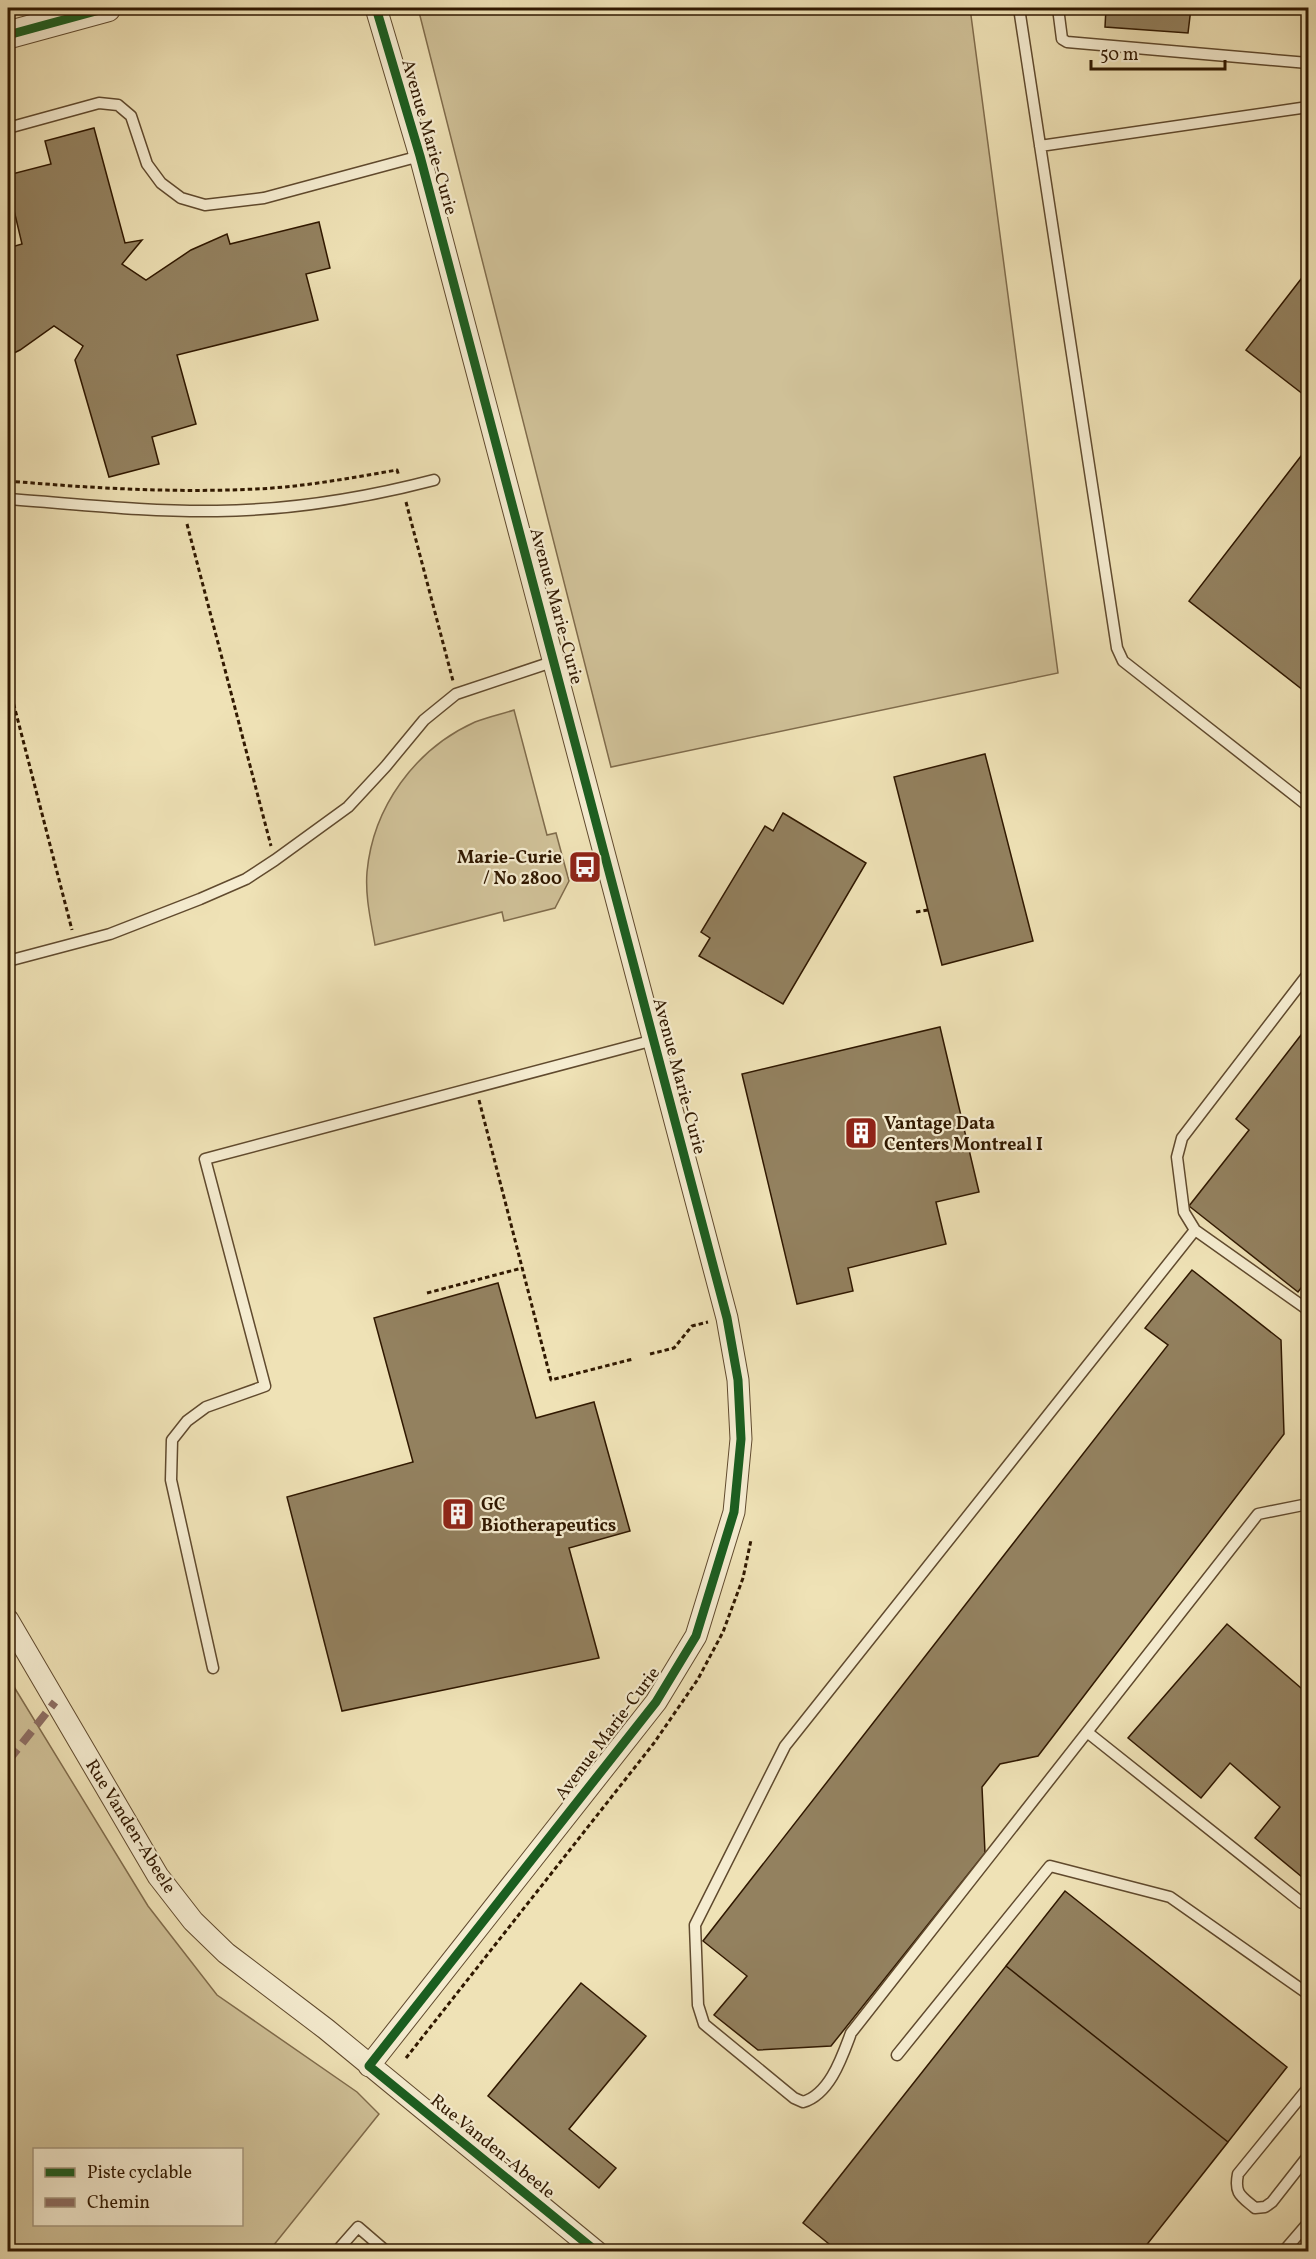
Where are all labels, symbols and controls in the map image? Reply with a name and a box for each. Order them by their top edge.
scale bar [1091,33,1224,71]
text: 50 m [1100,43,1139,68]
street label: Avenue Marie-Curie [394,57,463,218]
street label: Avenue Marie-Curie [523,525,588,687]
place label: Marie-Curie / No 2800 [457,846,562,892]
bus stop icon: Marie-Curie / No 2800 [567,849,603,885]
street label: Avenue Marie-Curie [646,995,711,1157]
place label: Vantage Data Centers Montreal I [884,1112,1043,1158]
building icon: Vantage Data Centers Montreal I [843,1115,879,1151]
place label: GC Biotherapeutics [481,1493,616,1539]
building icon: GC Biotherapeutics [440,1496,476,1532]
street label: Avenue Marie-Curie [550,1662,667,1806]
street label: Rue Vanden-Abeele [78,1755,181,1899]
street label: Rue Vanden-Abeele [424,2089,560,2205]
legend [33,2148,243,2226]
text: Piste cyclable [87,2161,192,2186]
text: Chemin [87,2191,150,2216]

